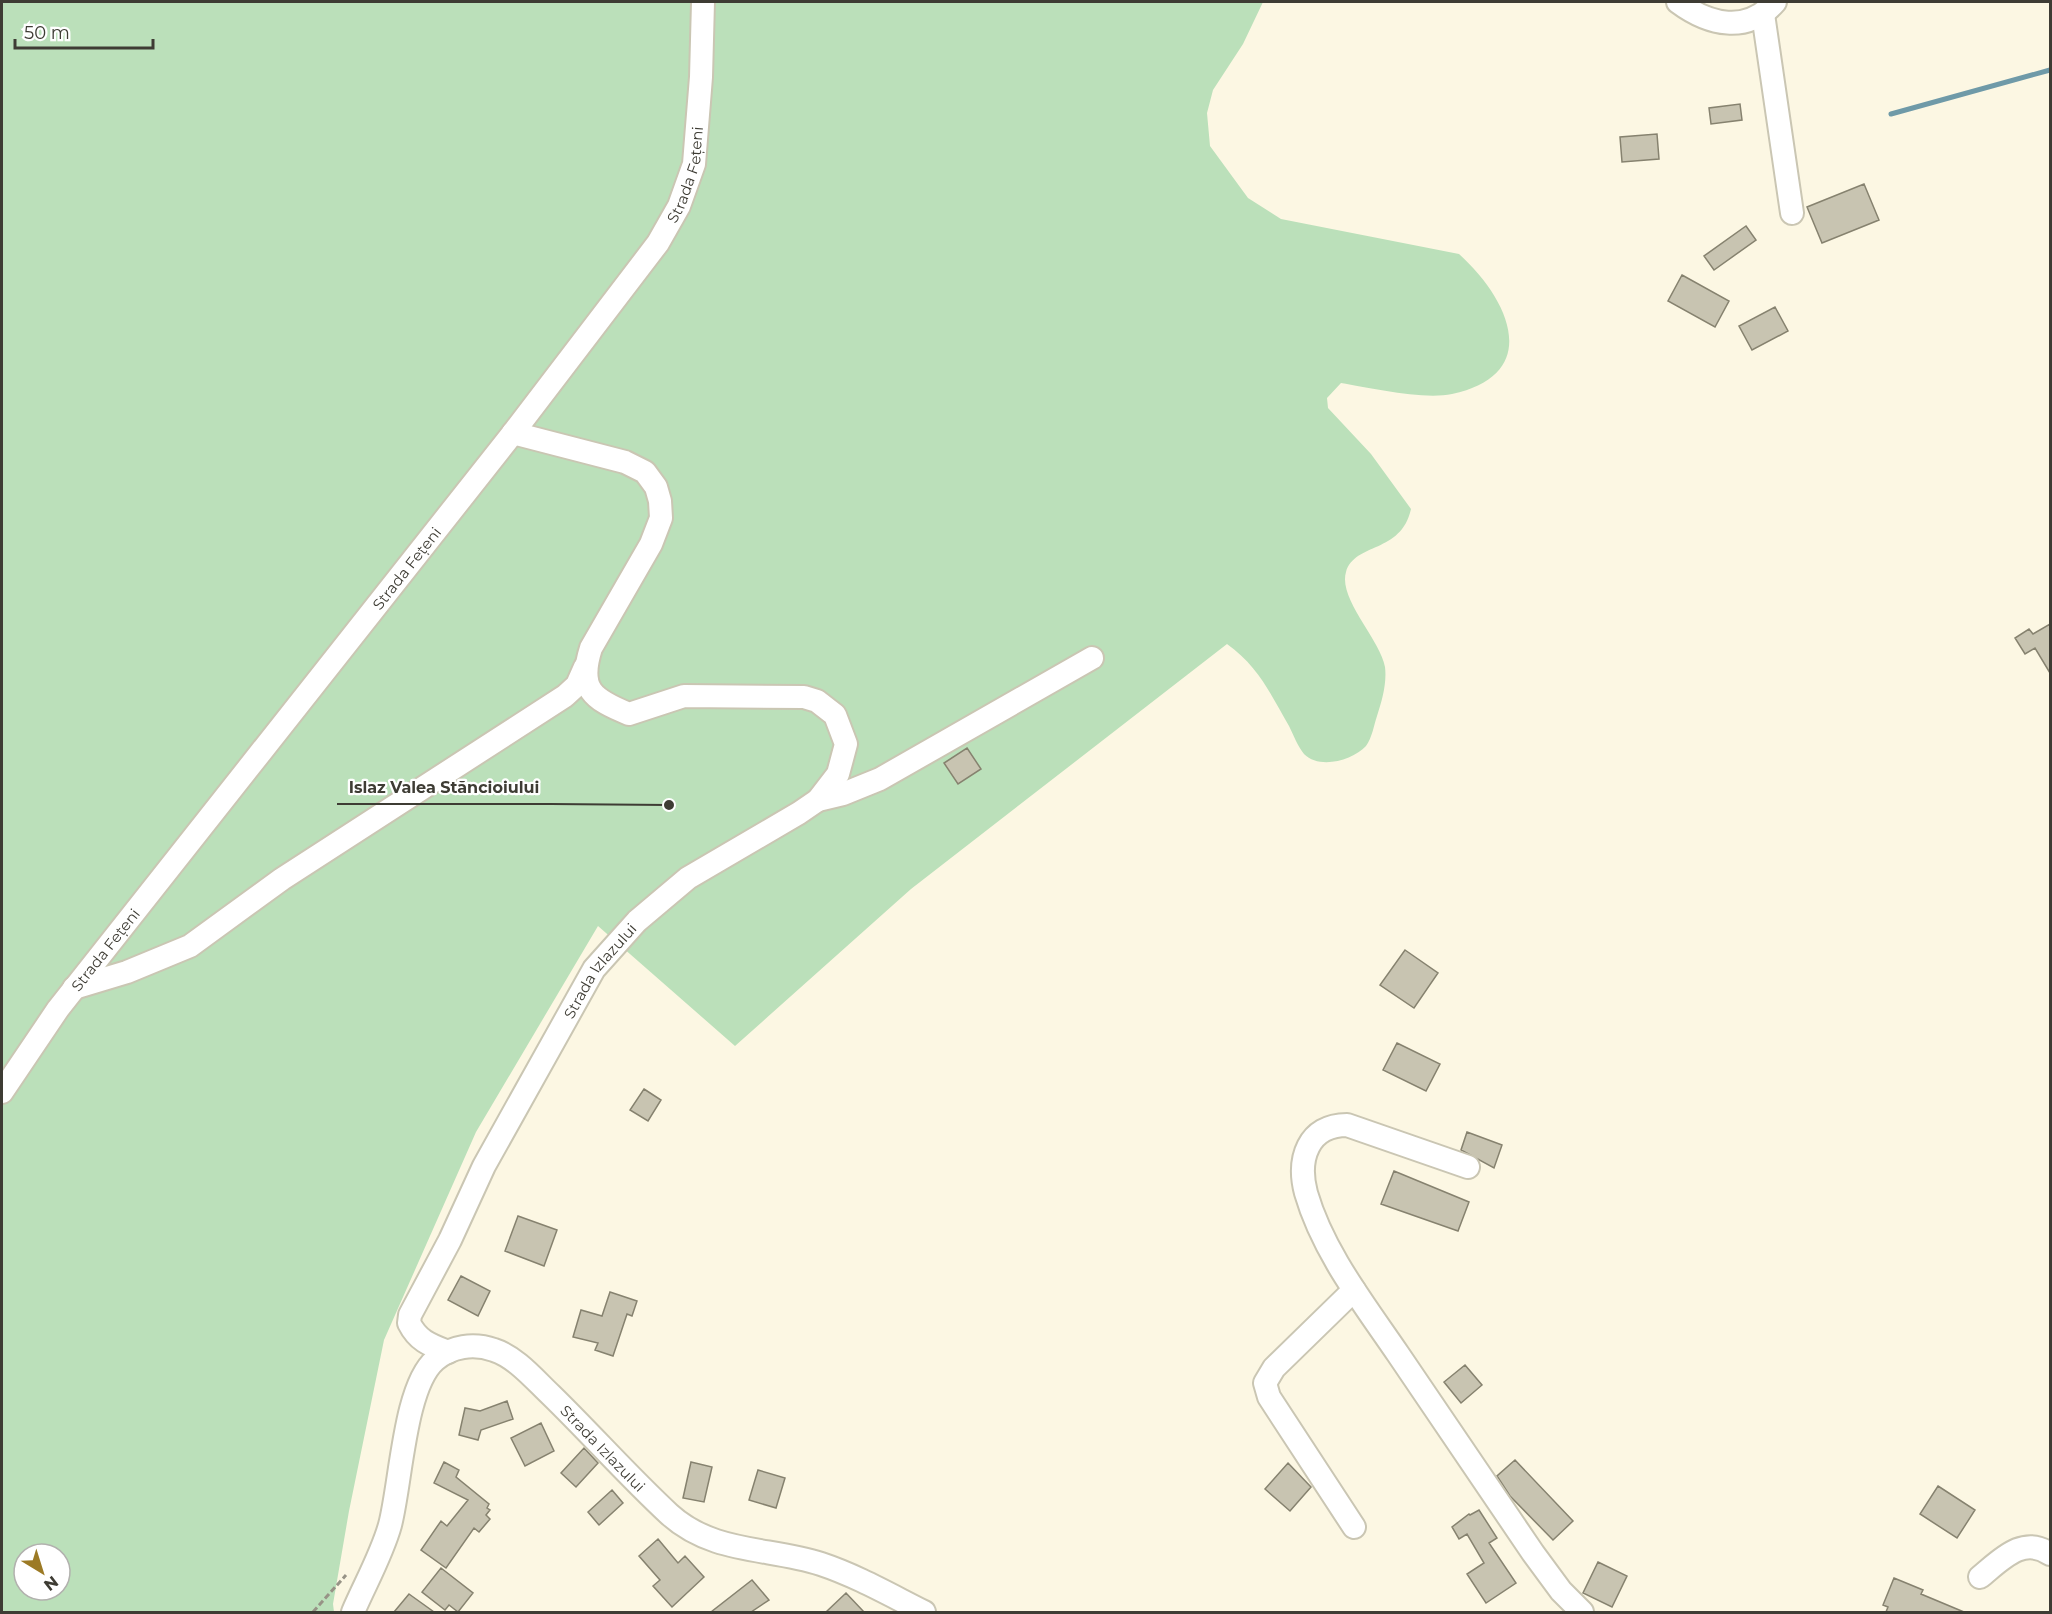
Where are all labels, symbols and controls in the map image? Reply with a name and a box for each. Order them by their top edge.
scale bar [15,12,153,50]
text: 50 m [24,22,70,44]
street label: Strada Fețeni [662,126,706,226]
street label: Strada Fețeni [368,523,445,613]
callout: Islaz Valea Stăncioiului [337,770,551,804]
text: Islaz Valea Stăncioiului [349,778,539,797]
street label: Strada Fețeni [67,904,143,995]
street label: Strada Izlazului [559,919,640,1022]
street label: Strada Izlazului [557,1401,649,1495]
north arrow [12,1542,72,1602]
text: N [40,1572,62,1595]

